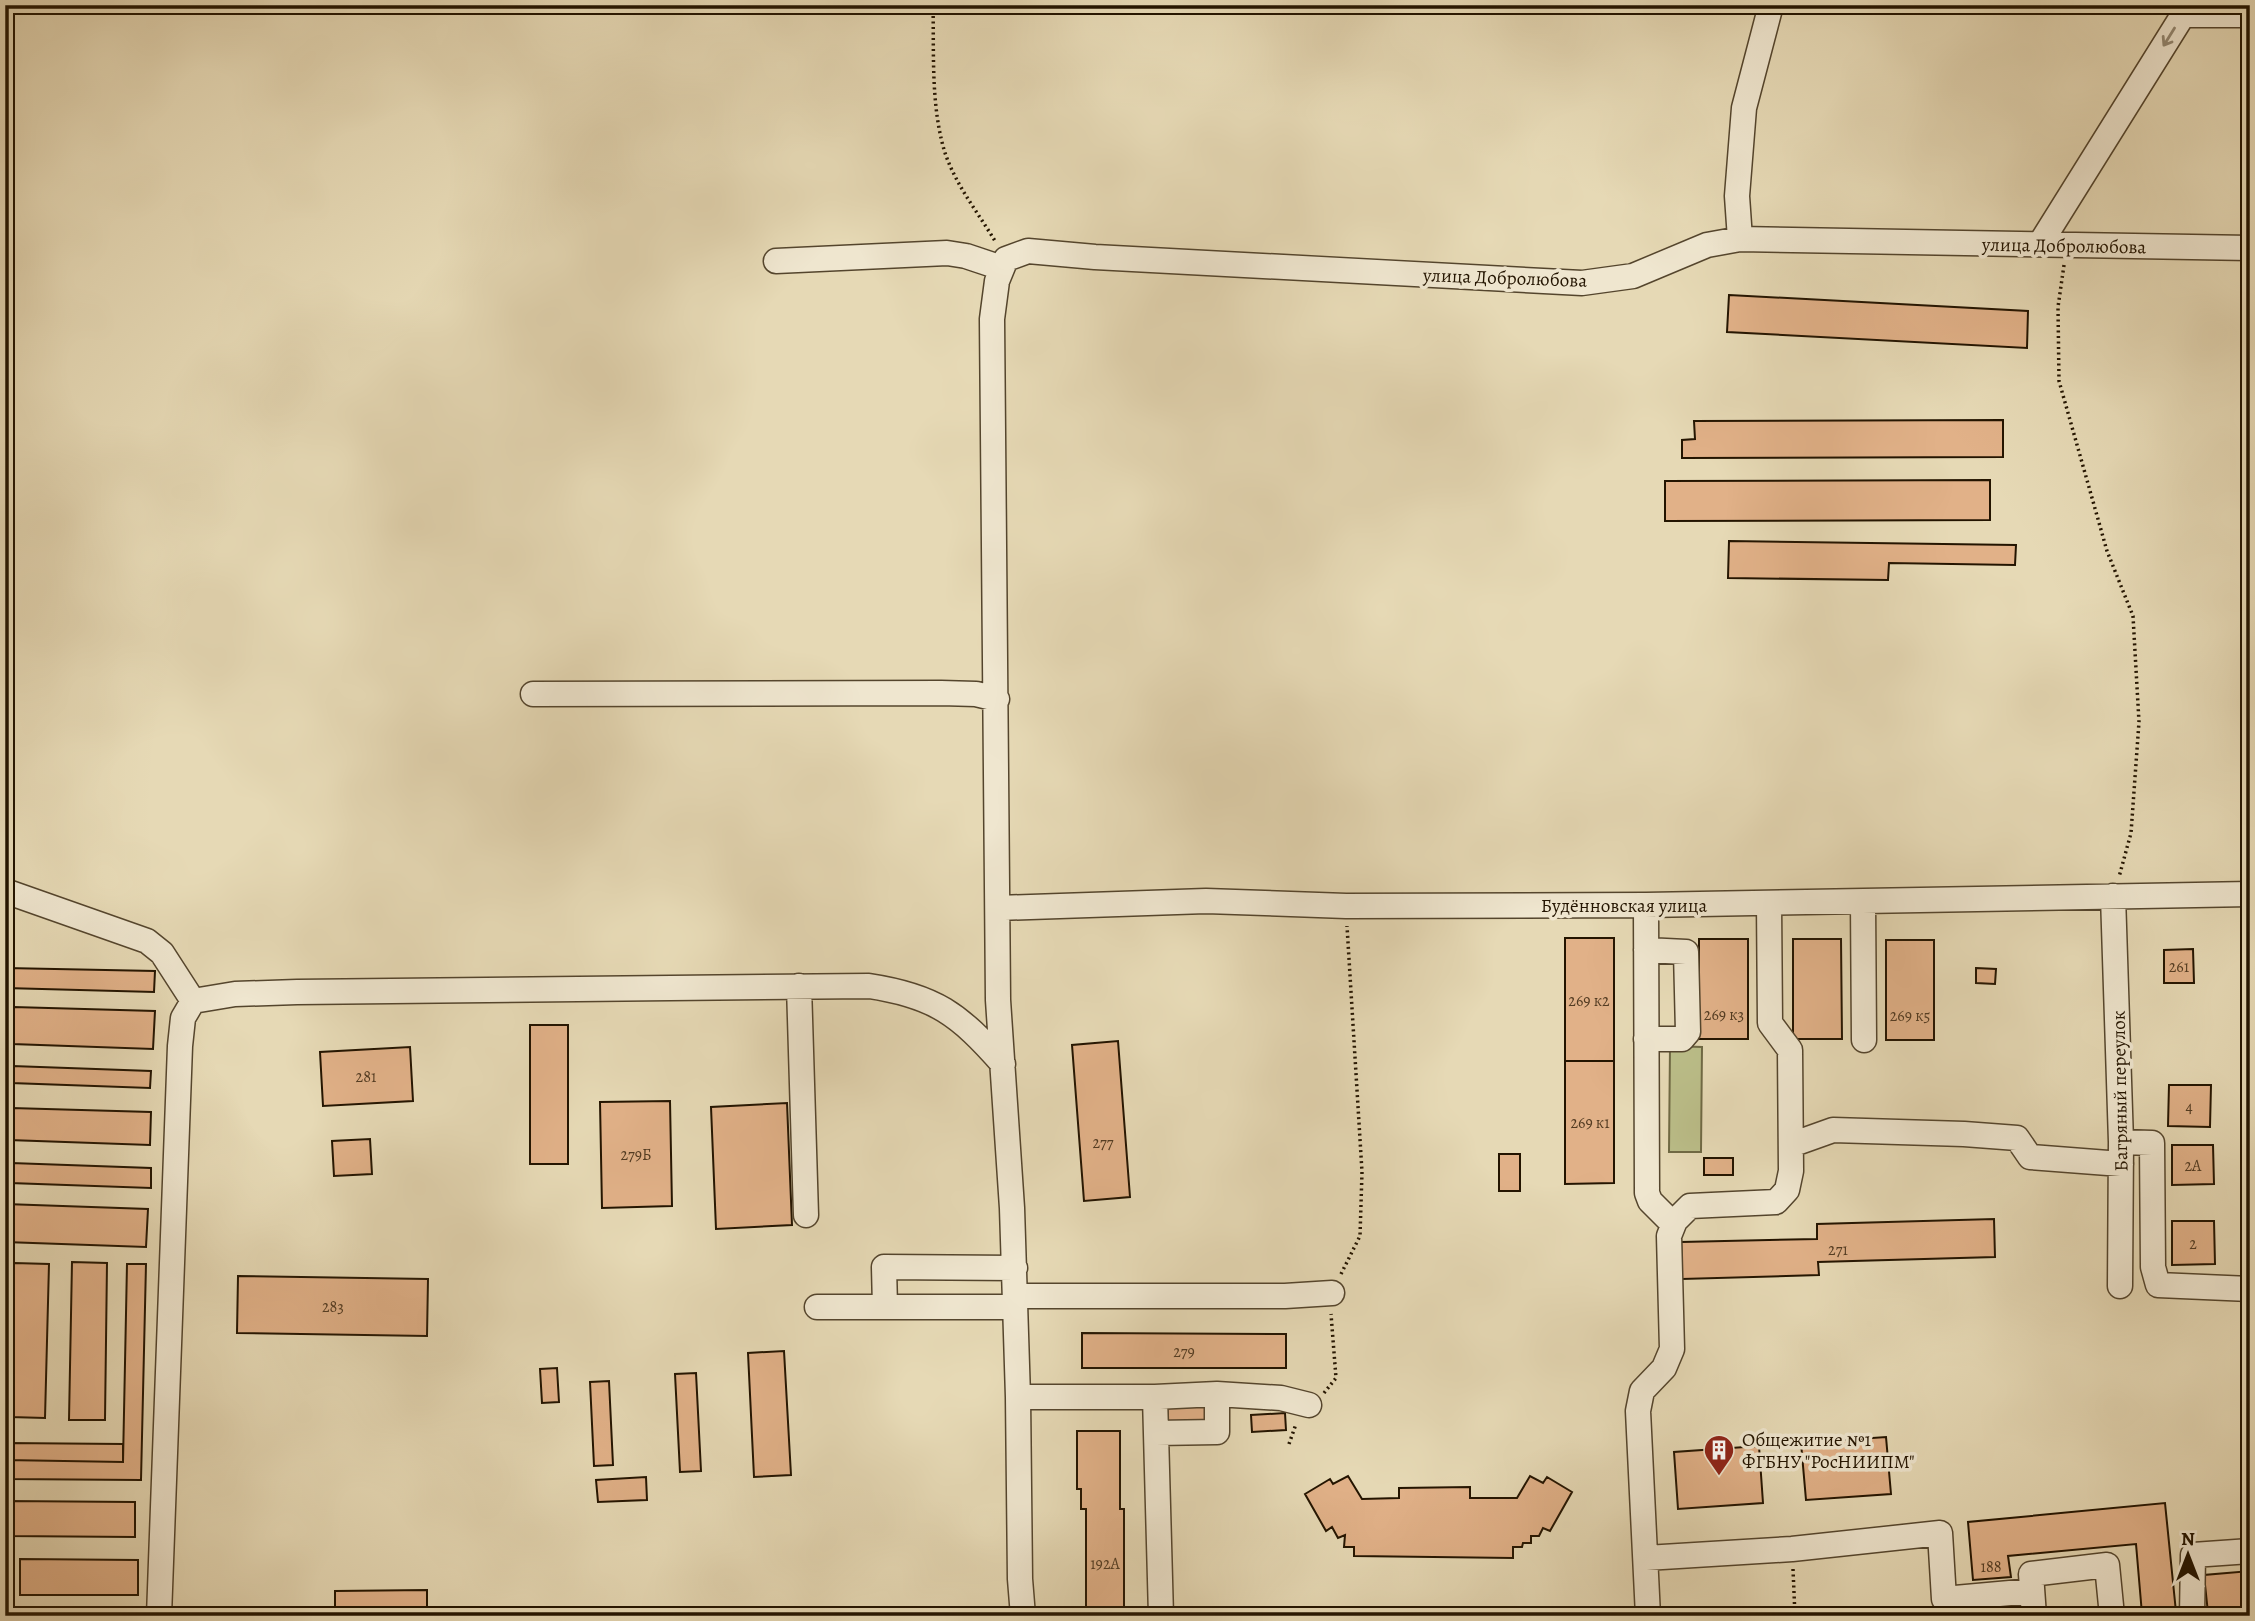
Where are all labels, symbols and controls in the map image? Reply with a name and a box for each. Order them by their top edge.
one-way arrow [2162,27,2177,46]
street label: улица Добролюбова [1981,232,2147,260]
street label: улица Добролюбова [1421,262,1588,294]
street label: Будённовская улица [1541,893,1708,919]
house number: 261 [2169,956,2190,978]
house number: 269 к2 [1568,990,1610,1012]
house number: 269 к3 [1704,1004,1744,1026]
house number: 269 к5 [1890,1005,1930,1027]
street label: Багряный переулок [2106,1010,2134,1172]
house number: 281 [356,1066,377,1088]
house number: 4 [2185,1096,2193,1118]
house number: 269 к1 [1570,1112,1610,1134]
house number: 277 [1092,1132,1114,1154]
house number: 279Б [620,1144,652,1166]
house number: 2А [2185,1155,2202,1177]
house number: 2 [2189,1233,2197,1255]
house number: 271 [1828,1239,1848,1261]
house number: 283 [322,1296,344,1318]
house number: 279 [1173,1341,1195,1363]
place label: Общежитие №1 ФГБНУ "РосНИИПМ" [1742,1427,1915,1475]
building icon: Общежитие №1 ФГБНУ "РосНИИПМ" [1702,1433,1736,1477]
north arrow [2154,1520,2224,1590]
text: N [2181,1526,2195,1552]
house number: 192А [1090,1553,1121,1575]
house number: 188 [1981,1556,2002,1578]

